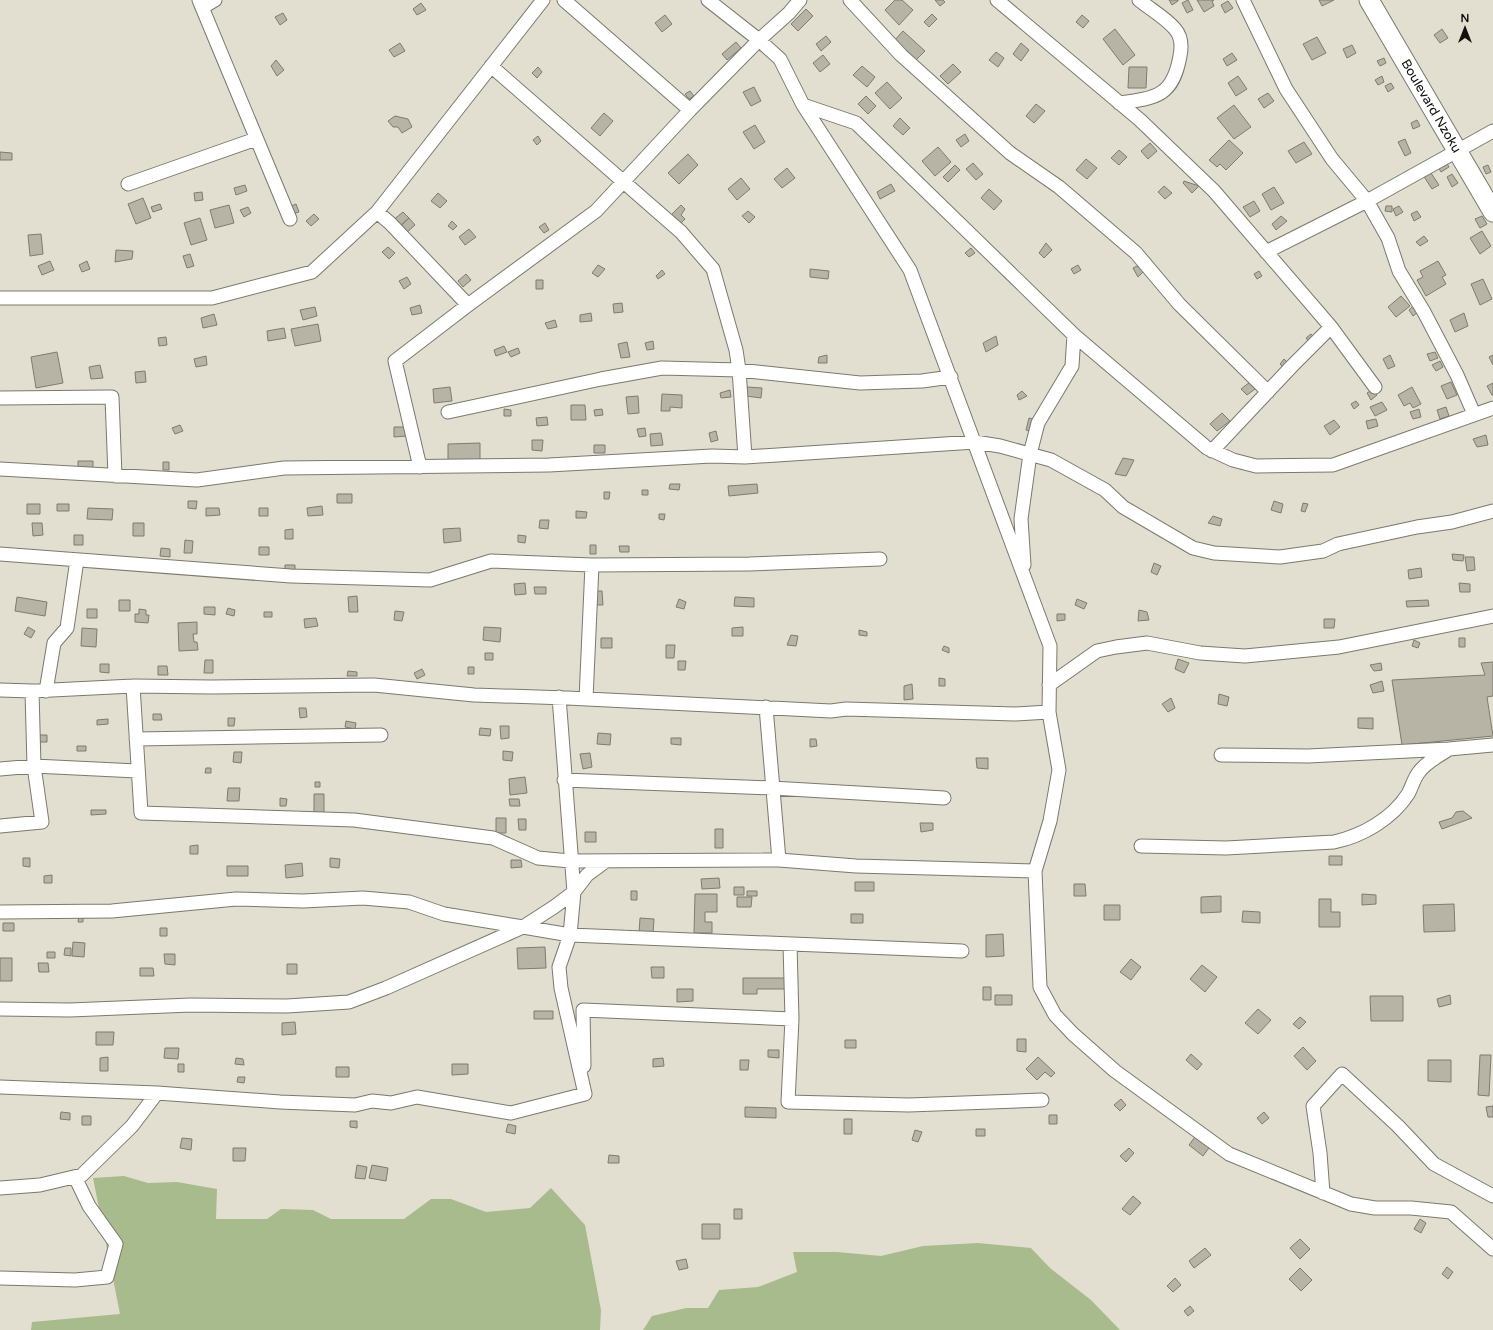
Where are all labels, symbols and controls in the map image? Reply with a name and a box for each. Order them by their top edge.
north arrow [1445,8,1485,48]
text: N [1461,12,1469,25]
street label: Boulevard Nzoku [1398,57,1465,156]

